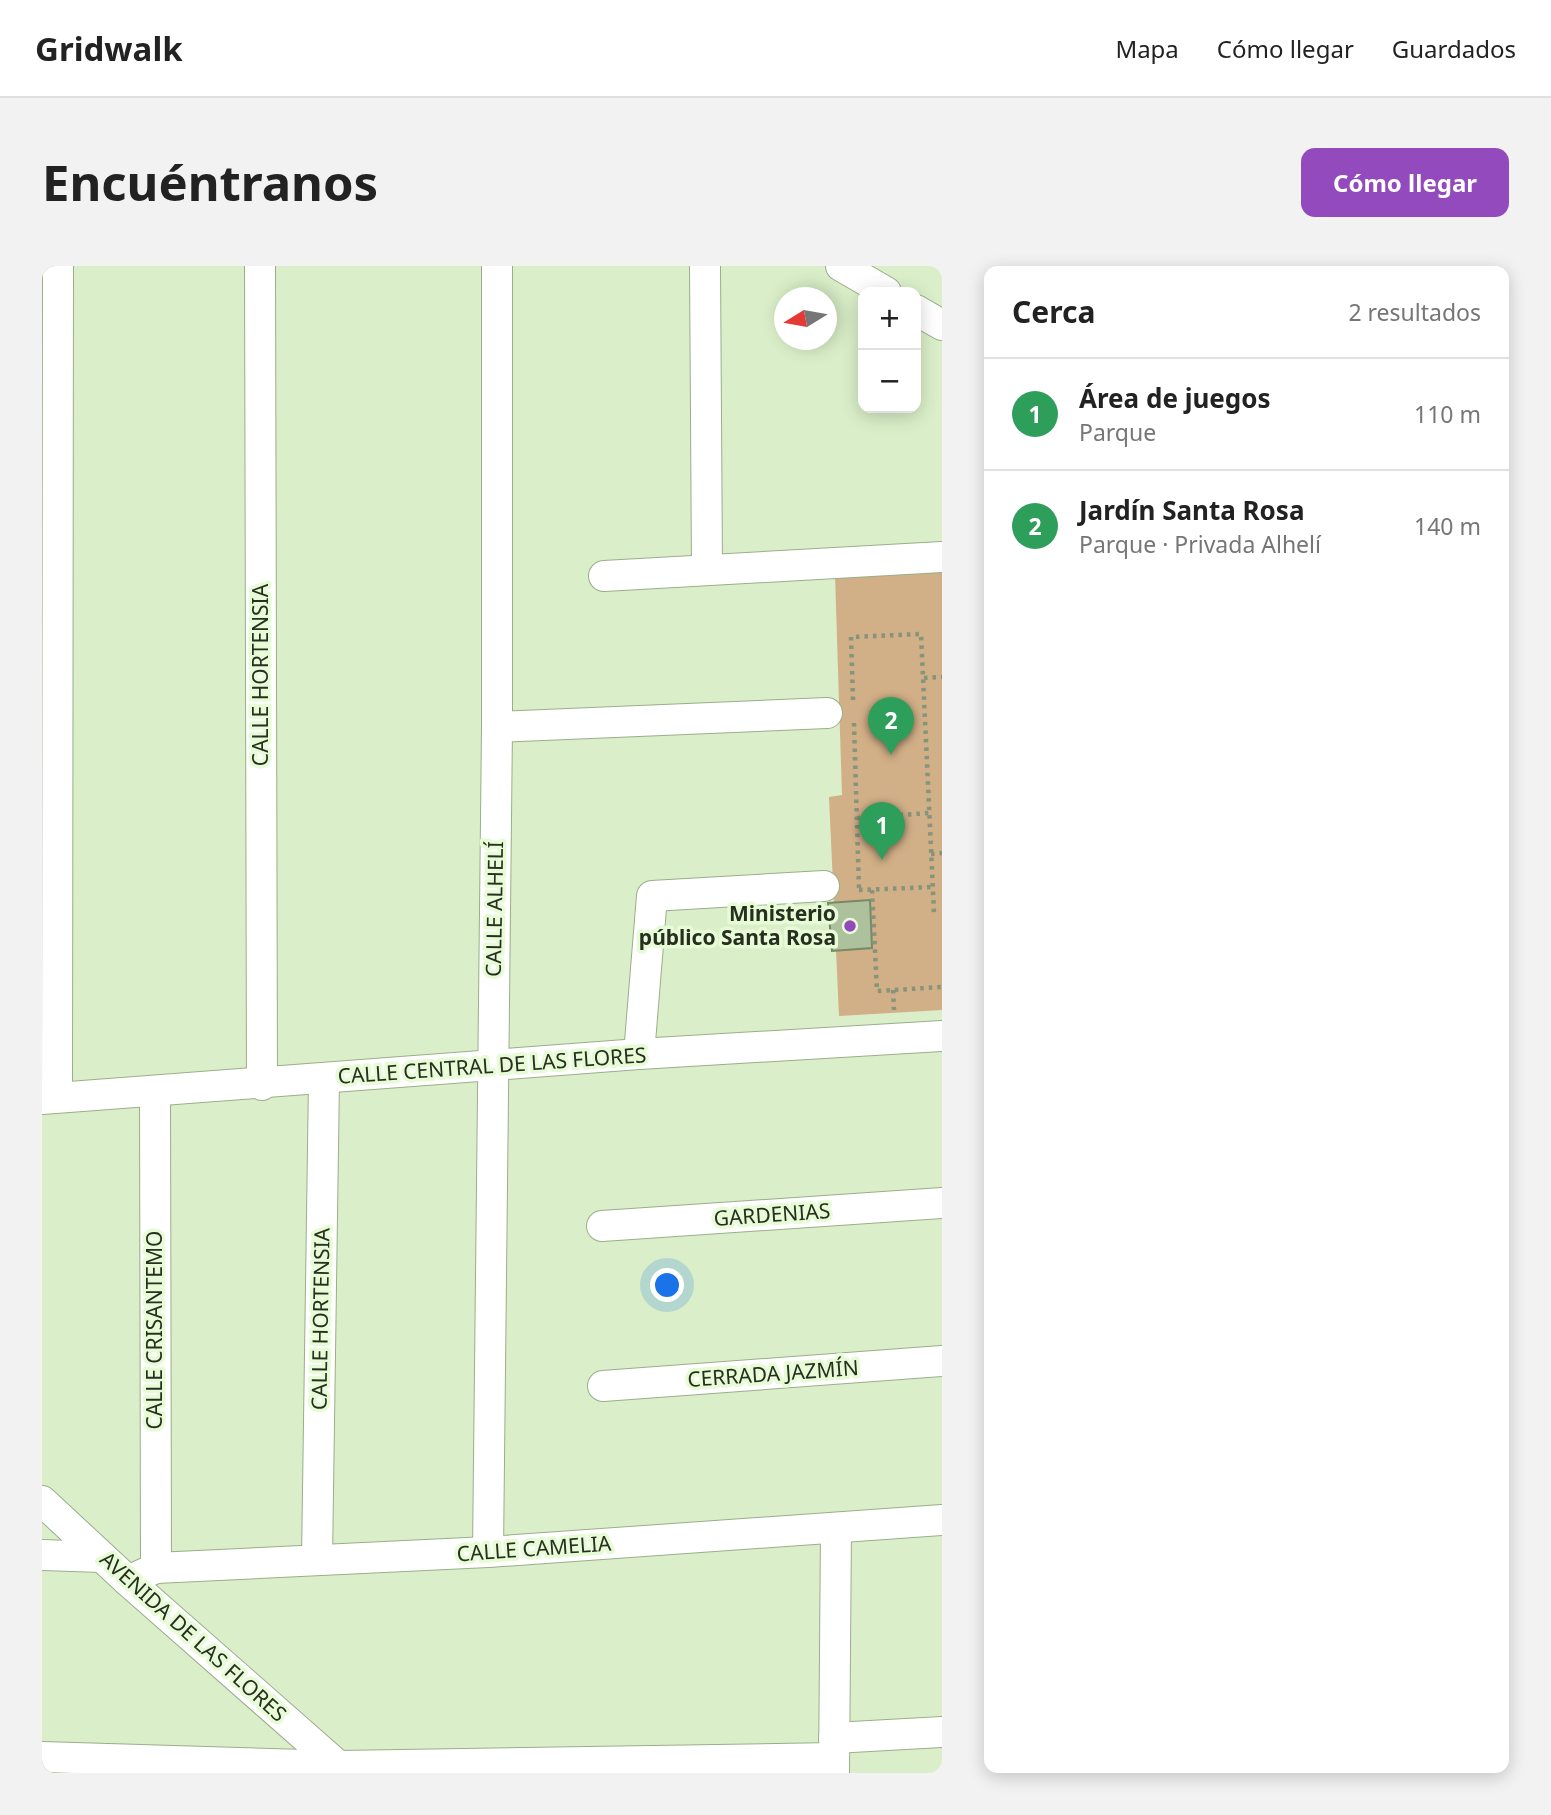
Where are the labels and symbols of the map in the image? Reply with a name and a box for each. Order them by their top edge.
north arrow [774,287,837,350]
street label: CALLE HORTENSIA [246,583,274,766]
pin: 2 [868,697,914,755]
pin: 1 [859,802,905,860]
street label: CALLE ALHELÍ [479,841,509,977]
place label: Ministerio público Santa Rosa [639,899,836,951]
marker: Ministerio público Santa Rosa [842,918,858,934]
street label: CALLE CENTRAL DE LAS FLORES [337,1040,647,1090]
street label: GARDENIAS [713,1196,831,1232]
street label: CALLE HORTENSIA [304,1227,336,1410]
street label: CALLE CRISANTEMO [140,1231,168,1430]
your location [650,1268,684,1302]
street label: CERRADA JAZMÍN [686,1353,859,1393]
street label: CALLE CAMELIA [456,1529,613,1567]
street label: AVENIDA DE LAS FLORES [94,1545,293,1728]

